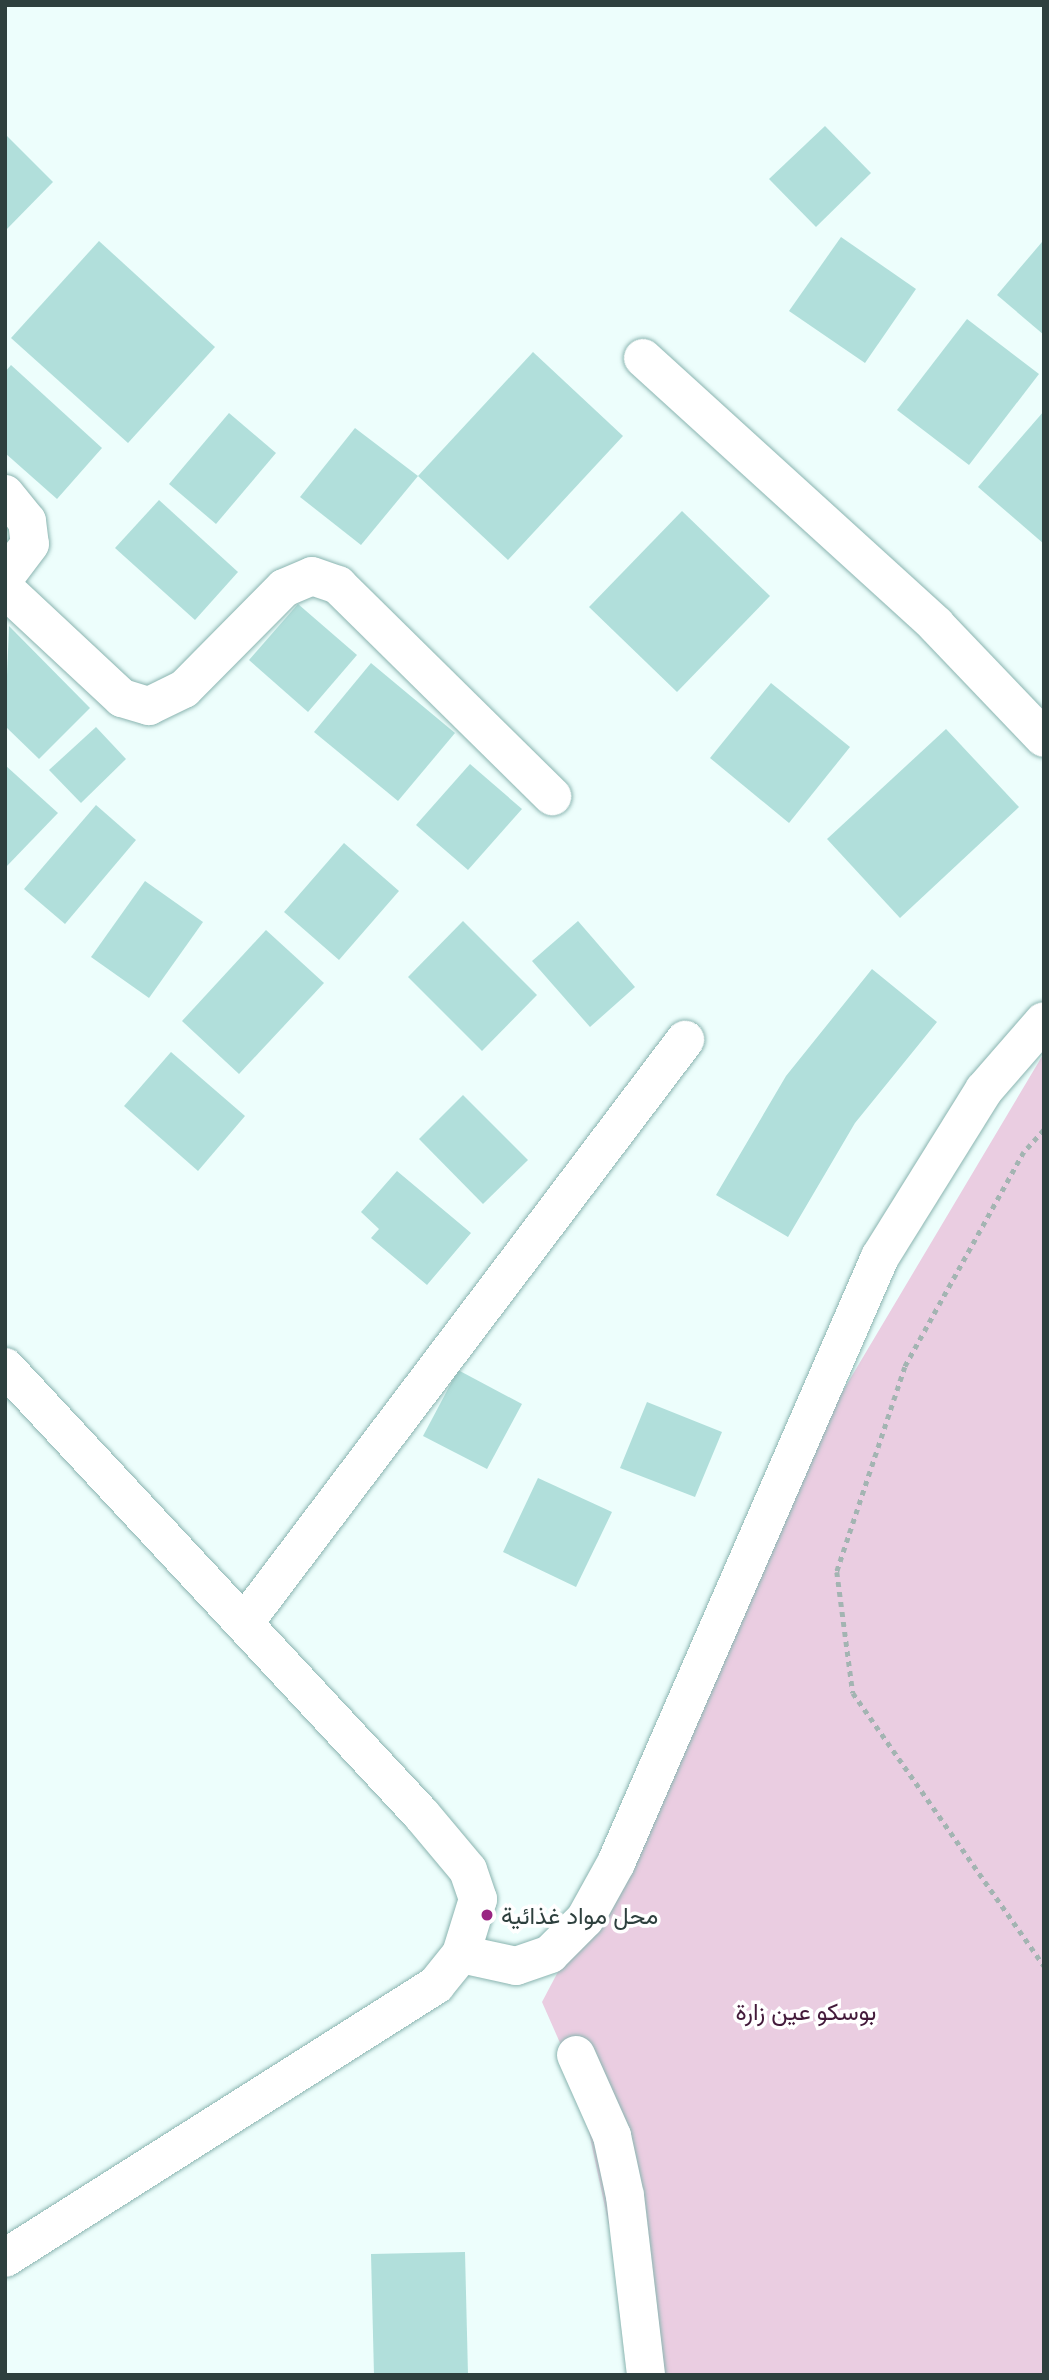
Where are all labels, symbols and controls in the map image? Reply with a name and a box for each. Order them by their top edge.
place label: محل مواد غذائية [501,1901,658,1929]
marker: محل مواد غذائية [479,1907,495,1923]
park label: بوسكو عين زارة [736,1997,876,2025]

